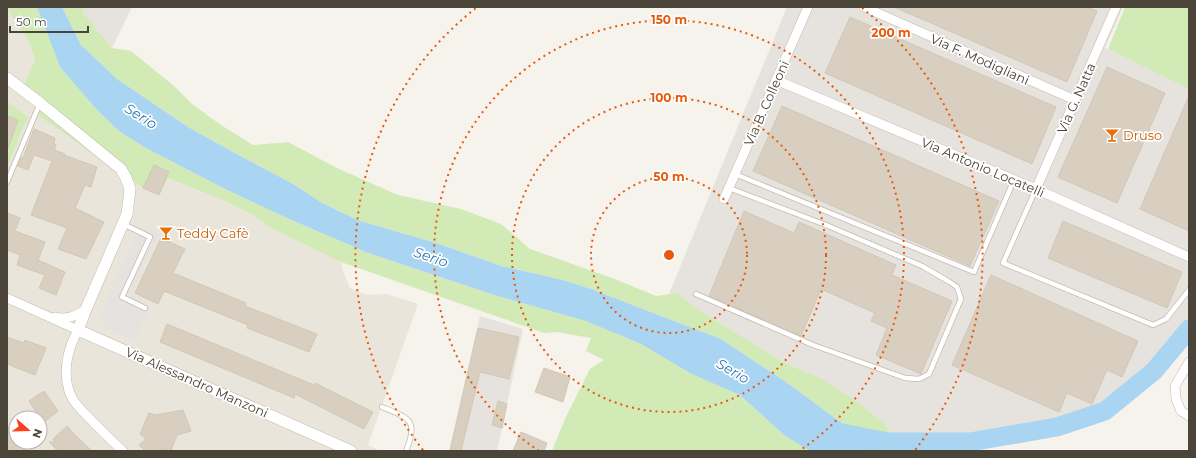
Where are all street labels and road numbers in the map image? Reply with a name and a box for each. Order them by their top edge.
street label: Via F. Modigliani [928,30,1032,88]
street label: Via B. Colleoni [740,58,792,148]
street label: Via G. Natta [1053,60,1099,136]
street label: Via Antonio Locatelli [919,134,1047,200]
street label: Via Alessandro Manzoni [123,343,271,421]

